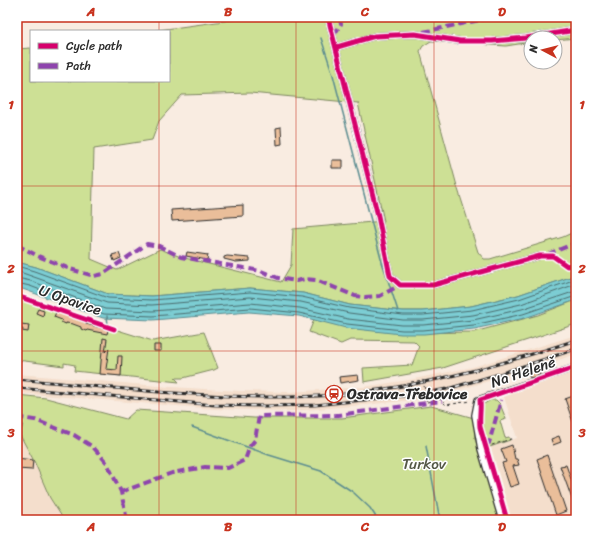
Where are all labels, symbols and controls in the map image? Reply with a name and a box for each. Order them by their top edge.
text: A [86,0,95,23]
text: B [224,0,233,23]
text: C [360,0,370,23]
text: D [498,0,506,23]
legend [30,30,170,82]
north arrow [523,30,563,70]
text: Cycle path [66,35,122,57]
text: N [524,44,544,55]
text: Path [66,55,91,77]
text: 1 [8,93,14,116]
text: 1 [579,93,585,116]
text: 2 [6,257,15,280]
text: 2 [577,257,586,280]
street label: U Opavice [35,277,105,323]
street label: Na Heleně [487,348,560,395]
place label: Ostrava-Třebovice [346,381,468,407]
station icon: Ostrava-Třebovice [324,384,344,404]
text: 3 [6,421,15,444]
text: 3 [577,421,586,444]
park label: Turkov [402,451,447,477]
text: A [86,515,95,537]
text: B [224,515,233,537]
text: C [360,515,370,537]
text: D [498,515,506,537]

